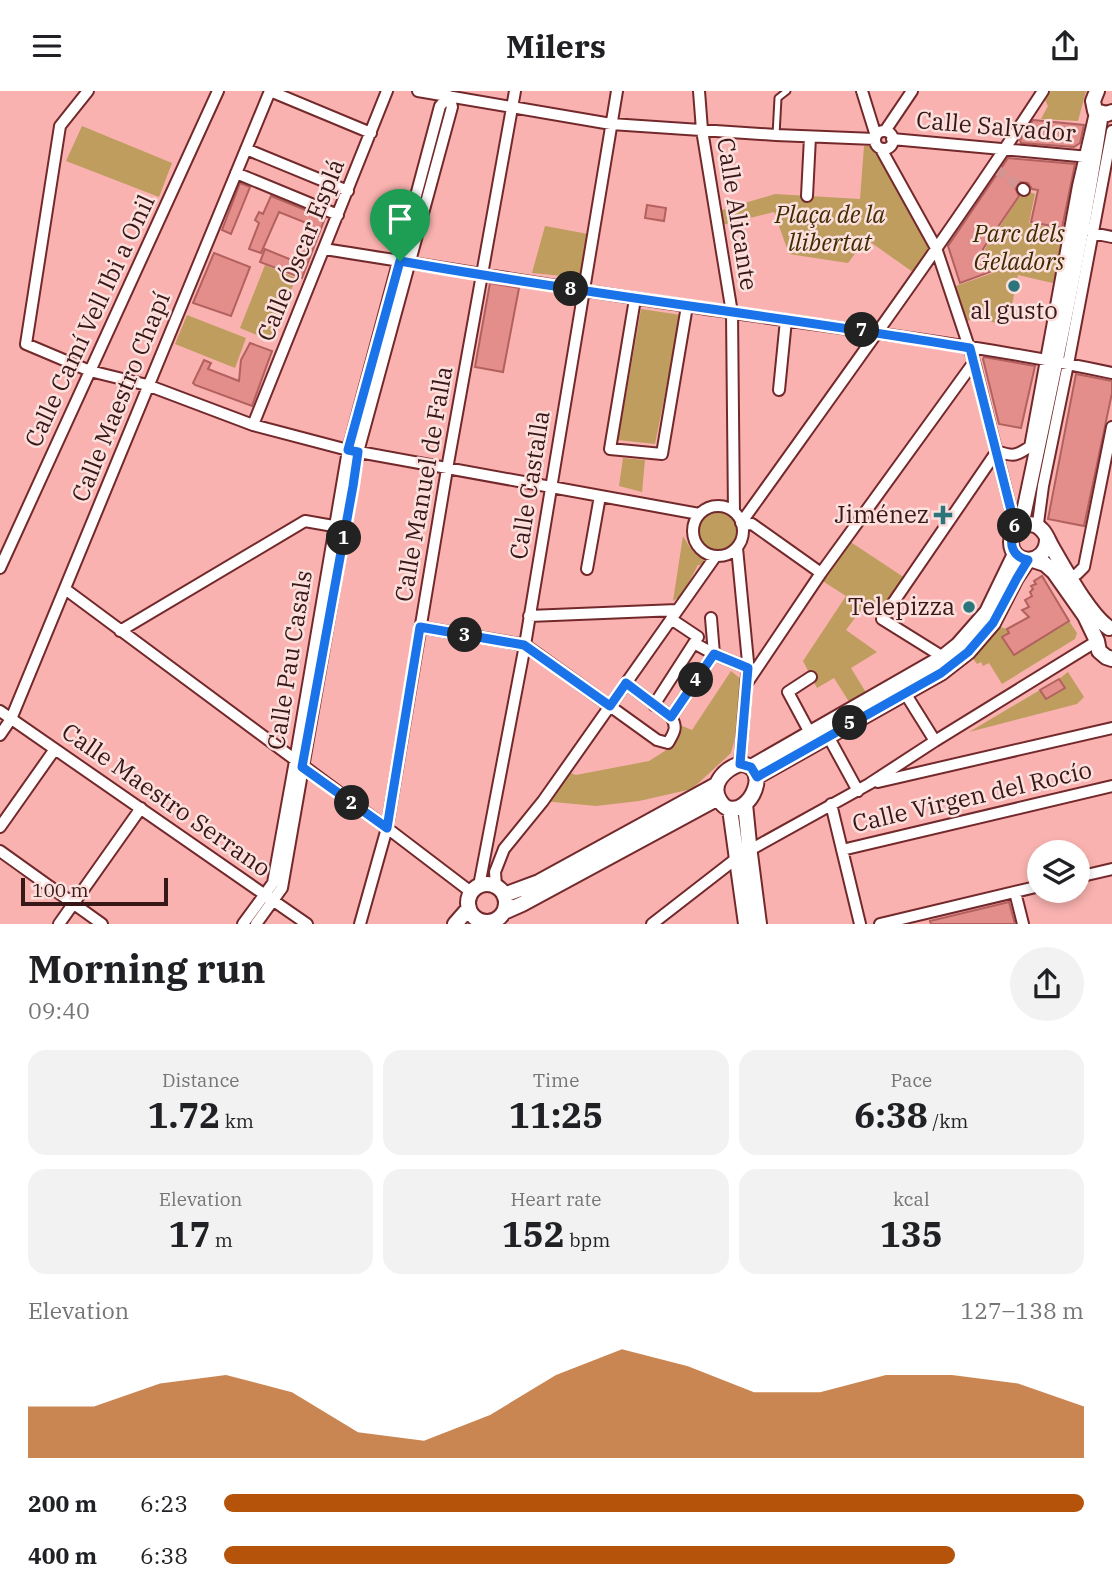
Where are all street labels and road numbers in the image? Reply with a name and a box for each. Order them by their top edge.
street label: Calle Salvador [915,103,1078,149]
street label: Calle Alicante [710,135,766,293]
street label: Calle Óscar Esplá [249,154,351,346]
street label: Calle Camí Vell Ibi a Onil [17,189,162,452]
street label: Calle Maestro Chapí [63,287,177,506]
street label: Calle Manuel de Falla [387,363,460,604]
street label: Calle Castalla [501,408,557,562]
street label: Calle Pau Casals [259,568,319,752]
street label: Calle Maestro Serrano [56,715,277,883]
street label: Calle Virgen del Rocío [849,753,1095,839]

